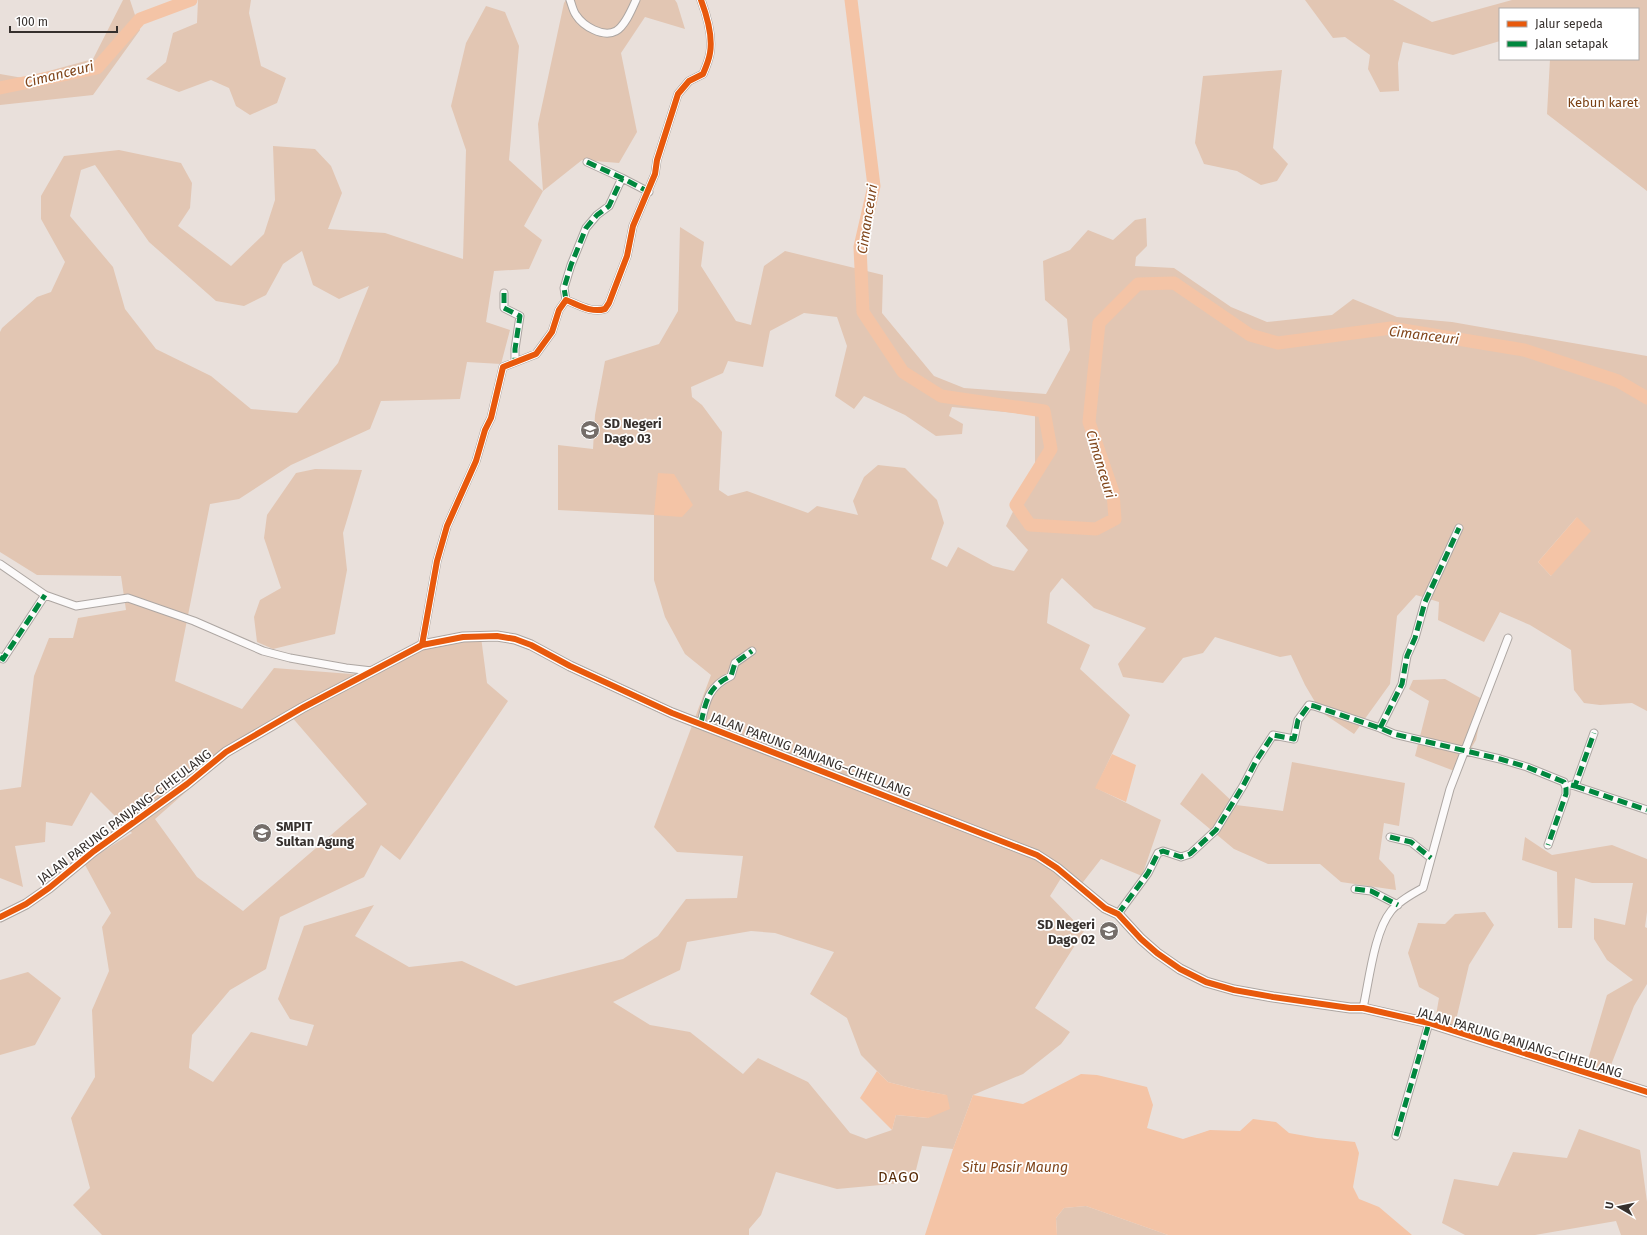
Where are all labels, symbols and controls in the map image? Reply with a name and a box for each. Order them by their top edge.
scale bar [10,8,117,34]
legend [1499,8,1639,60]
text: 100 m [16,15,48,29]
text: Jalur sepeda [1535,17,1603,31]
text: Jalan setapak [1535,37,1609,51]
water label: Cimanceuri [23,58,95,91]
park label: Kebun karet [1568,95,1639,110]
water label: Cimanceuri [854,183,881,255]
water label: Cimanceuri [1388,323,1460,348]
place label: SD Negeri Dago 03 [604,416,662,446]
school or university icon: SD Negeri Dago 03 [579,419,601,441]
water label: Cimanceuri [1082,428,1119,500]
street label: JALAN PARUNG PANJANG–CIHEULANG [708,709,913,800]
street label: JALAN PARUNG PANJANG–CIHEULANG [34,746,214,887]
place label: SMPIT Sultan Agung [276,819,355,849]
school or university icon: SMPIT Sultan Agung [251,822,273,844]
place label: SD Negeri Dago 02 [1037,917,1095,947]
school or university icon: SD Negeri Dago 02 [1098,920,1120,942]
street label: JALAN PARUNG PANJANG–CIHEULANG [1415,1004,1624,1081]
water label: Situ Pasir Maung [961,1159,1068,1176]
district label: DAGO [878,1168,920,1186]
north arrow [1599,1187,1639,1227]
text: U [1603,1201,1617,1210]

